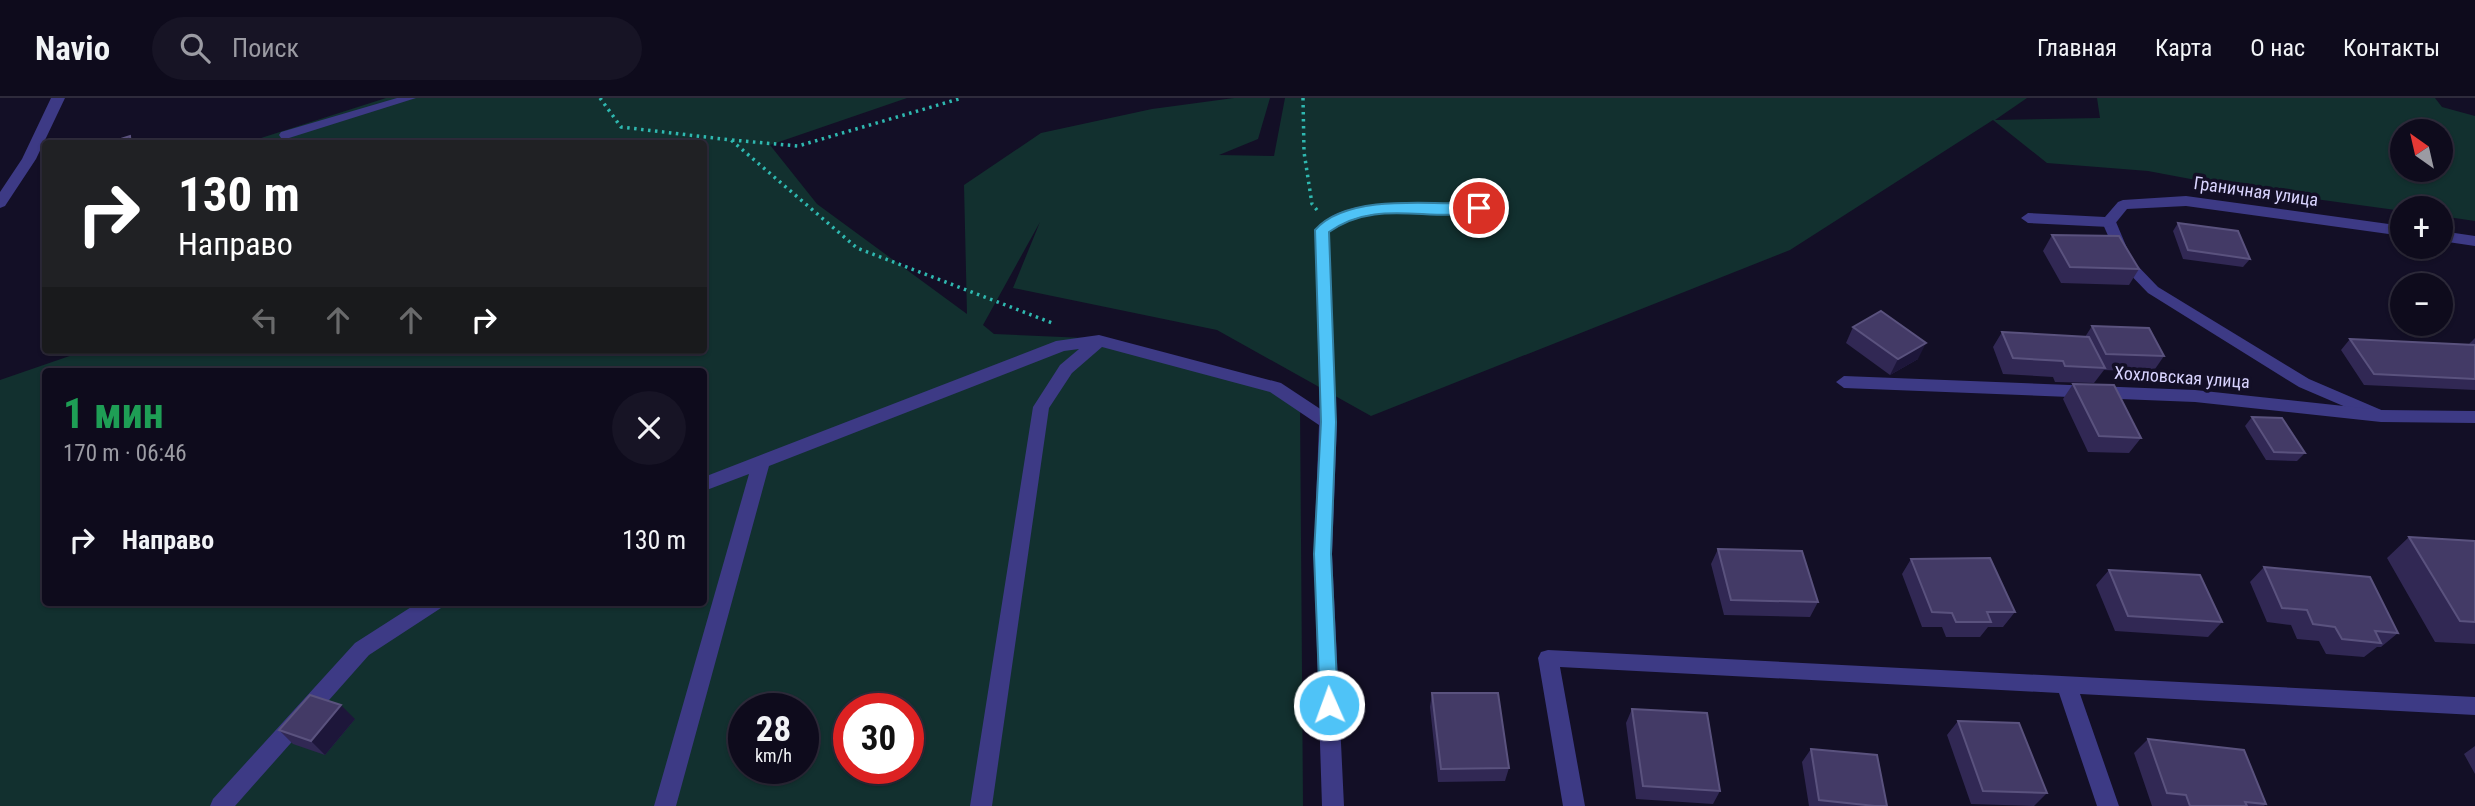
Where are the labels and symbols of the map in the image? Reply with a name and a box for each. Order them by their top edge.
north arrow [2390,119,2454,182]
street label: Граничная улица [2192,172,2320,210]
pin [1449,178,1509,238]
street label: Хохловская улица [2114,362,2250,392]
position arrow [1292,668,1366,742]
speed limit sign: 30 [833,693,924,784]

